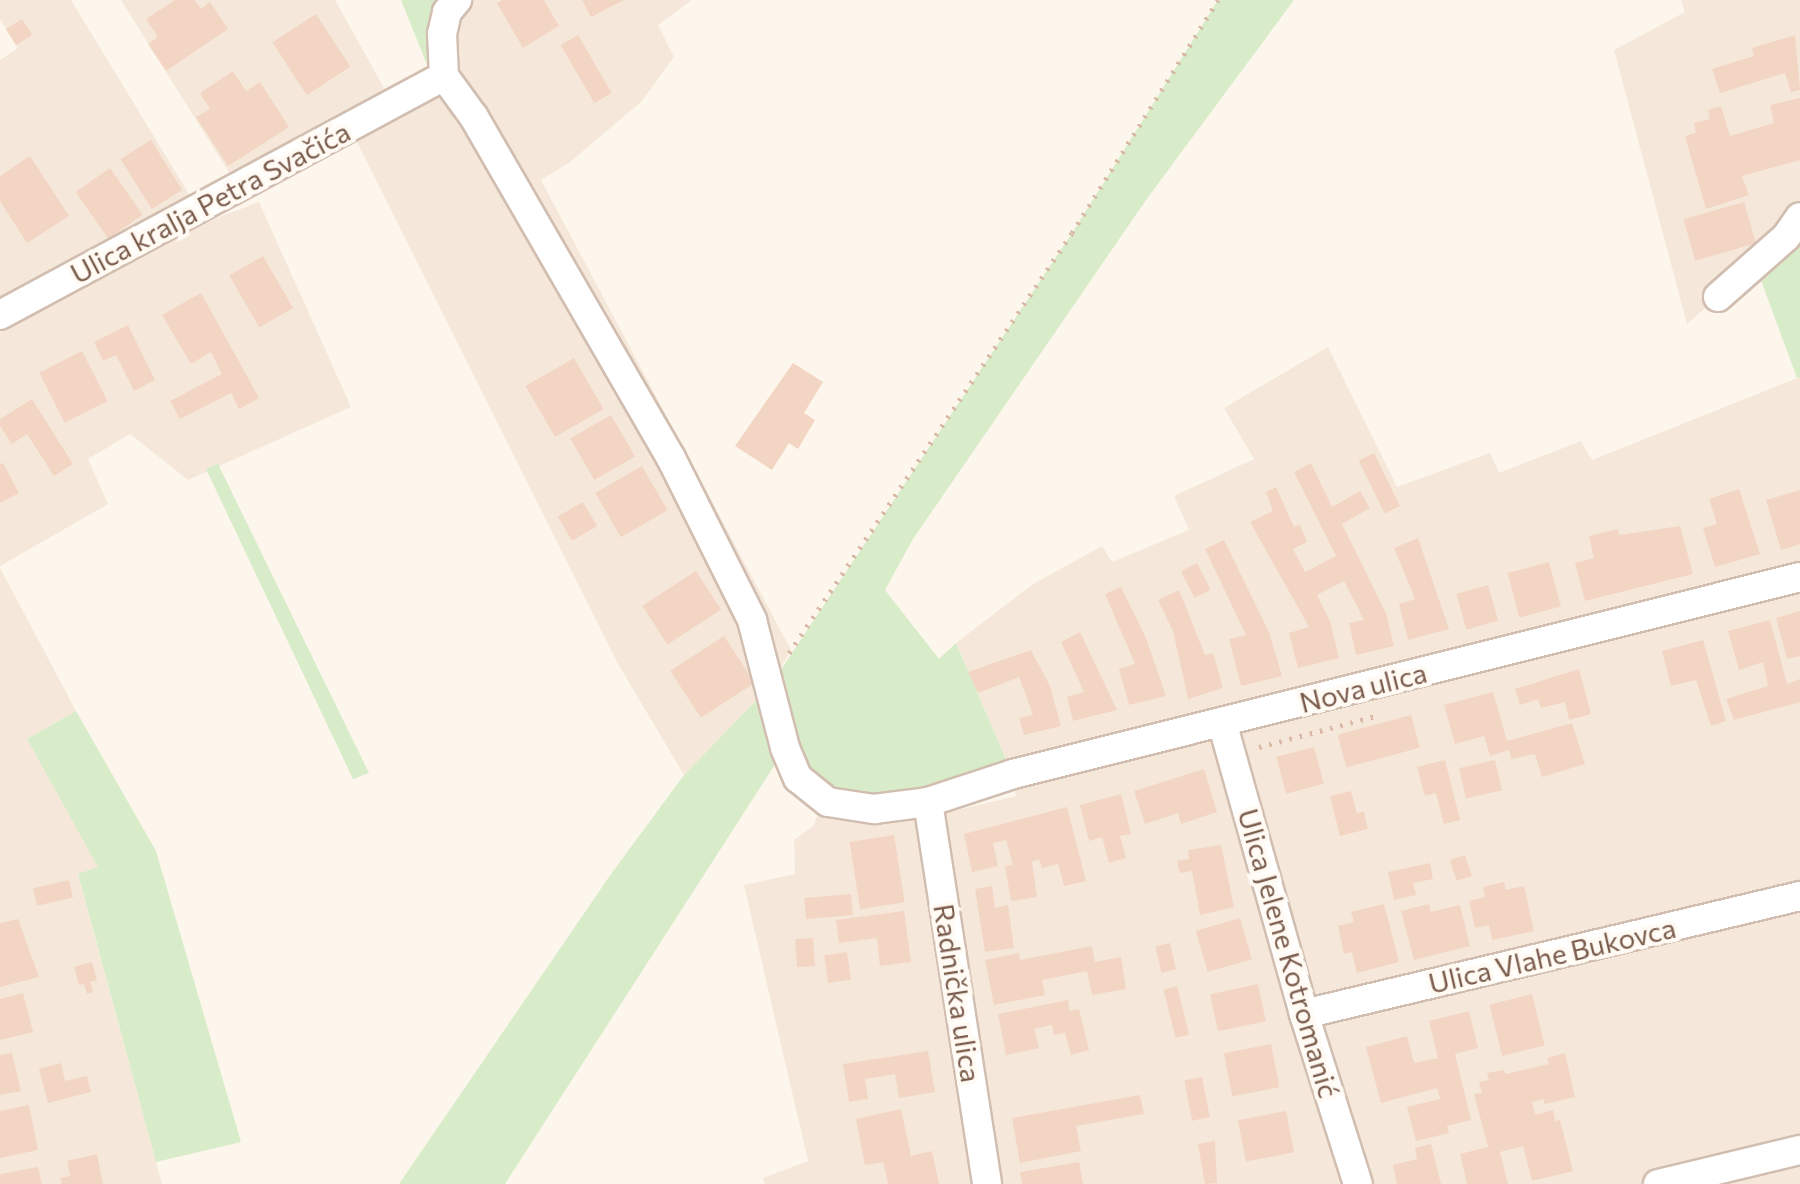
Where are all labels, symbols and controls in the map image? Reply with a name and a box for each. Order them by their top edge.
street label: Ulica kralja Petra Svačića [65,114,355,290]
street label: Nova ulica [1296,655,1430,719]
street label: Ulica Jelene Kotromanić [1232,805,1346,1101]
street label: Radnička ulica [927,901,989,1085]
street label: Ulica Vlahe Bukovca [1425,910,1679,1000]

